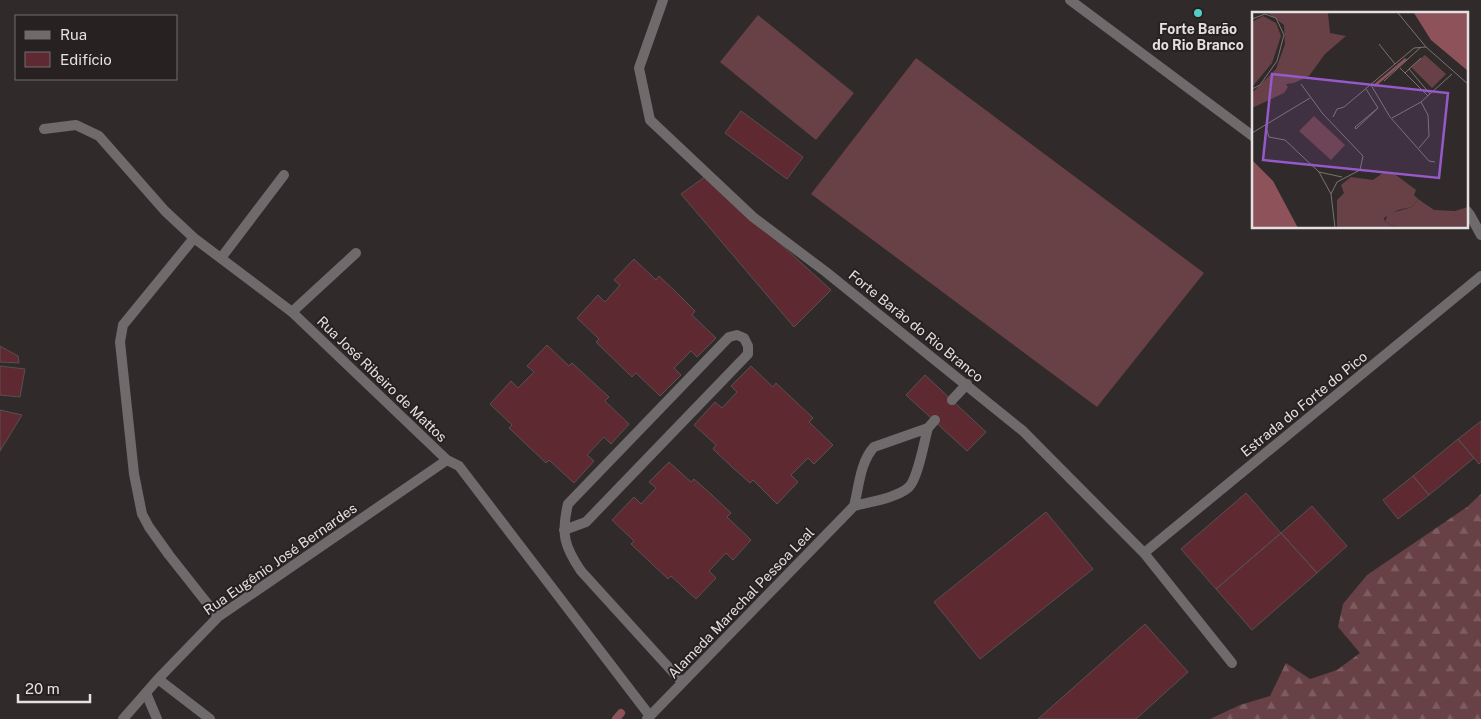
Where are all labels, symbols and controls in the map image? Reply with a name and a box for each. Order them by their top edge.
marker: Forte Barão do Rio Branco [1192,7,1204,19]
inset map [1252,12,1468,229]
legend [15,15,178,80]
place label: Forte Barão do Rio Branco [1152,21,1244,53]
text: Rua [60,26,87,43]
text: Edifício [60,51,112,68]
street label: Forte Barão do Rio Branco [845,267,987,385]
street label: Rua José Ribeiro de Mattos [314,313,450,445]
street label: Estrada do Forte do Pico [1238,348,1370,460]
street label: Rua Eugênio José Bernardes [200,500,360,618]
street label: Alameda Marechal Pessoa Leal [665,524,817,682]
scale bar [18,672,90,704]
text: 20 m [25,680,60,697]

